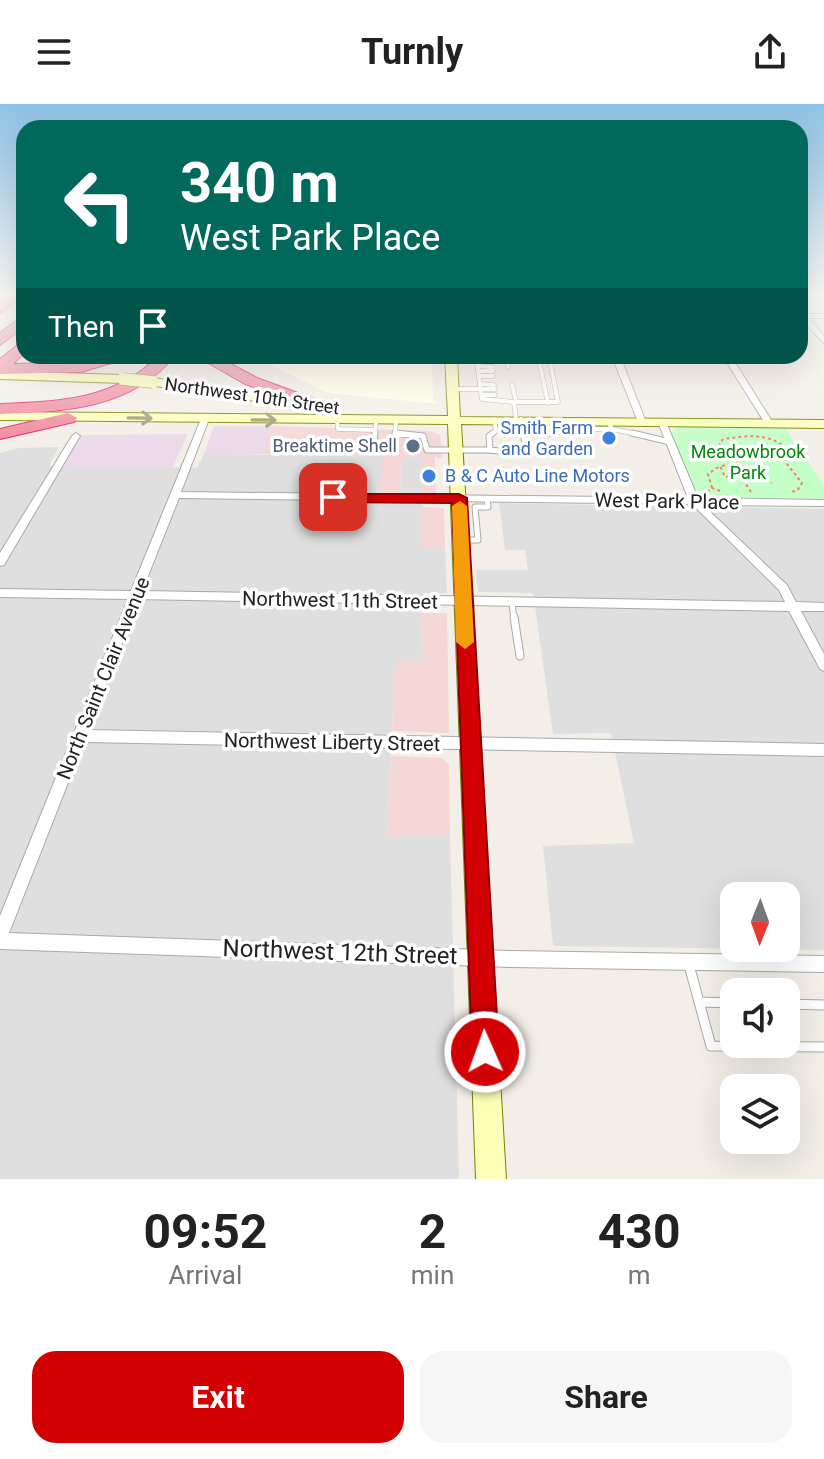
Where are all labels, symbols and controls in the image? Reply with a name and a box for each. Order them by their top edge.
icon: menu [32,30,76,74]
icon: share [748,30,792,74]
text: Turnly [361,31,463,73]
text: 340 m [180,150,339,216]
icon: left [48,152,152,256]
text: West Park Place [180,217,440,259]
icon: arrive [131,304,175,348]
text: Then [48,309,115,344]
street label: Northwest 10th Street [163,373,341,418]
one-way arrow [126,410,153,425]
one-way arrow [250,412,277,428]
place label: Smith Farm and Garden [501,417,593,459]
marker: Smith Farm and Garden [600,429,618,447]
place label: Breaktime Shell [272,435,397,456]
marker: Breaktime Shell [404,437,422,455]
park label: Meadowbrook Park [691,441,806,483]
pin [299,463,367,531]
place label: B & C Auto Line Motors [445,465,630,486]
marker: B & C Auto Line Motors [420,467,438,485]
icon: arrive [311,475,355,519]
street label: West Park Place [595,488,739,514]
street label: North Saint Clair Avenue [51,573,155,783]
street label: Northwest 11th Street [242,586,438,614]
street label: Northwest Liberty Street [224,728,440,756]
north arrow [720,882,800,962]
map controls [720,882,800,1154]
street label: Northwest 12th Street [222,934,458,970]
button: sound [720,978,800,1058]
position arrow [443,1010,527,1094]
button: layers [720,1074,800,1154]
text: 09:52 [144,1203,267,1260]
text: 2 [419,1203,446,1260]
text: 430 [598,1203,680,1260]
text: Arrival [169,1260,242,1290]
text: min [411,1260,454,1290]
text: m [628,1260,651,1290]
button: Exit [32,1351,404,1443]
button: Share [420,1351,792,1443]

